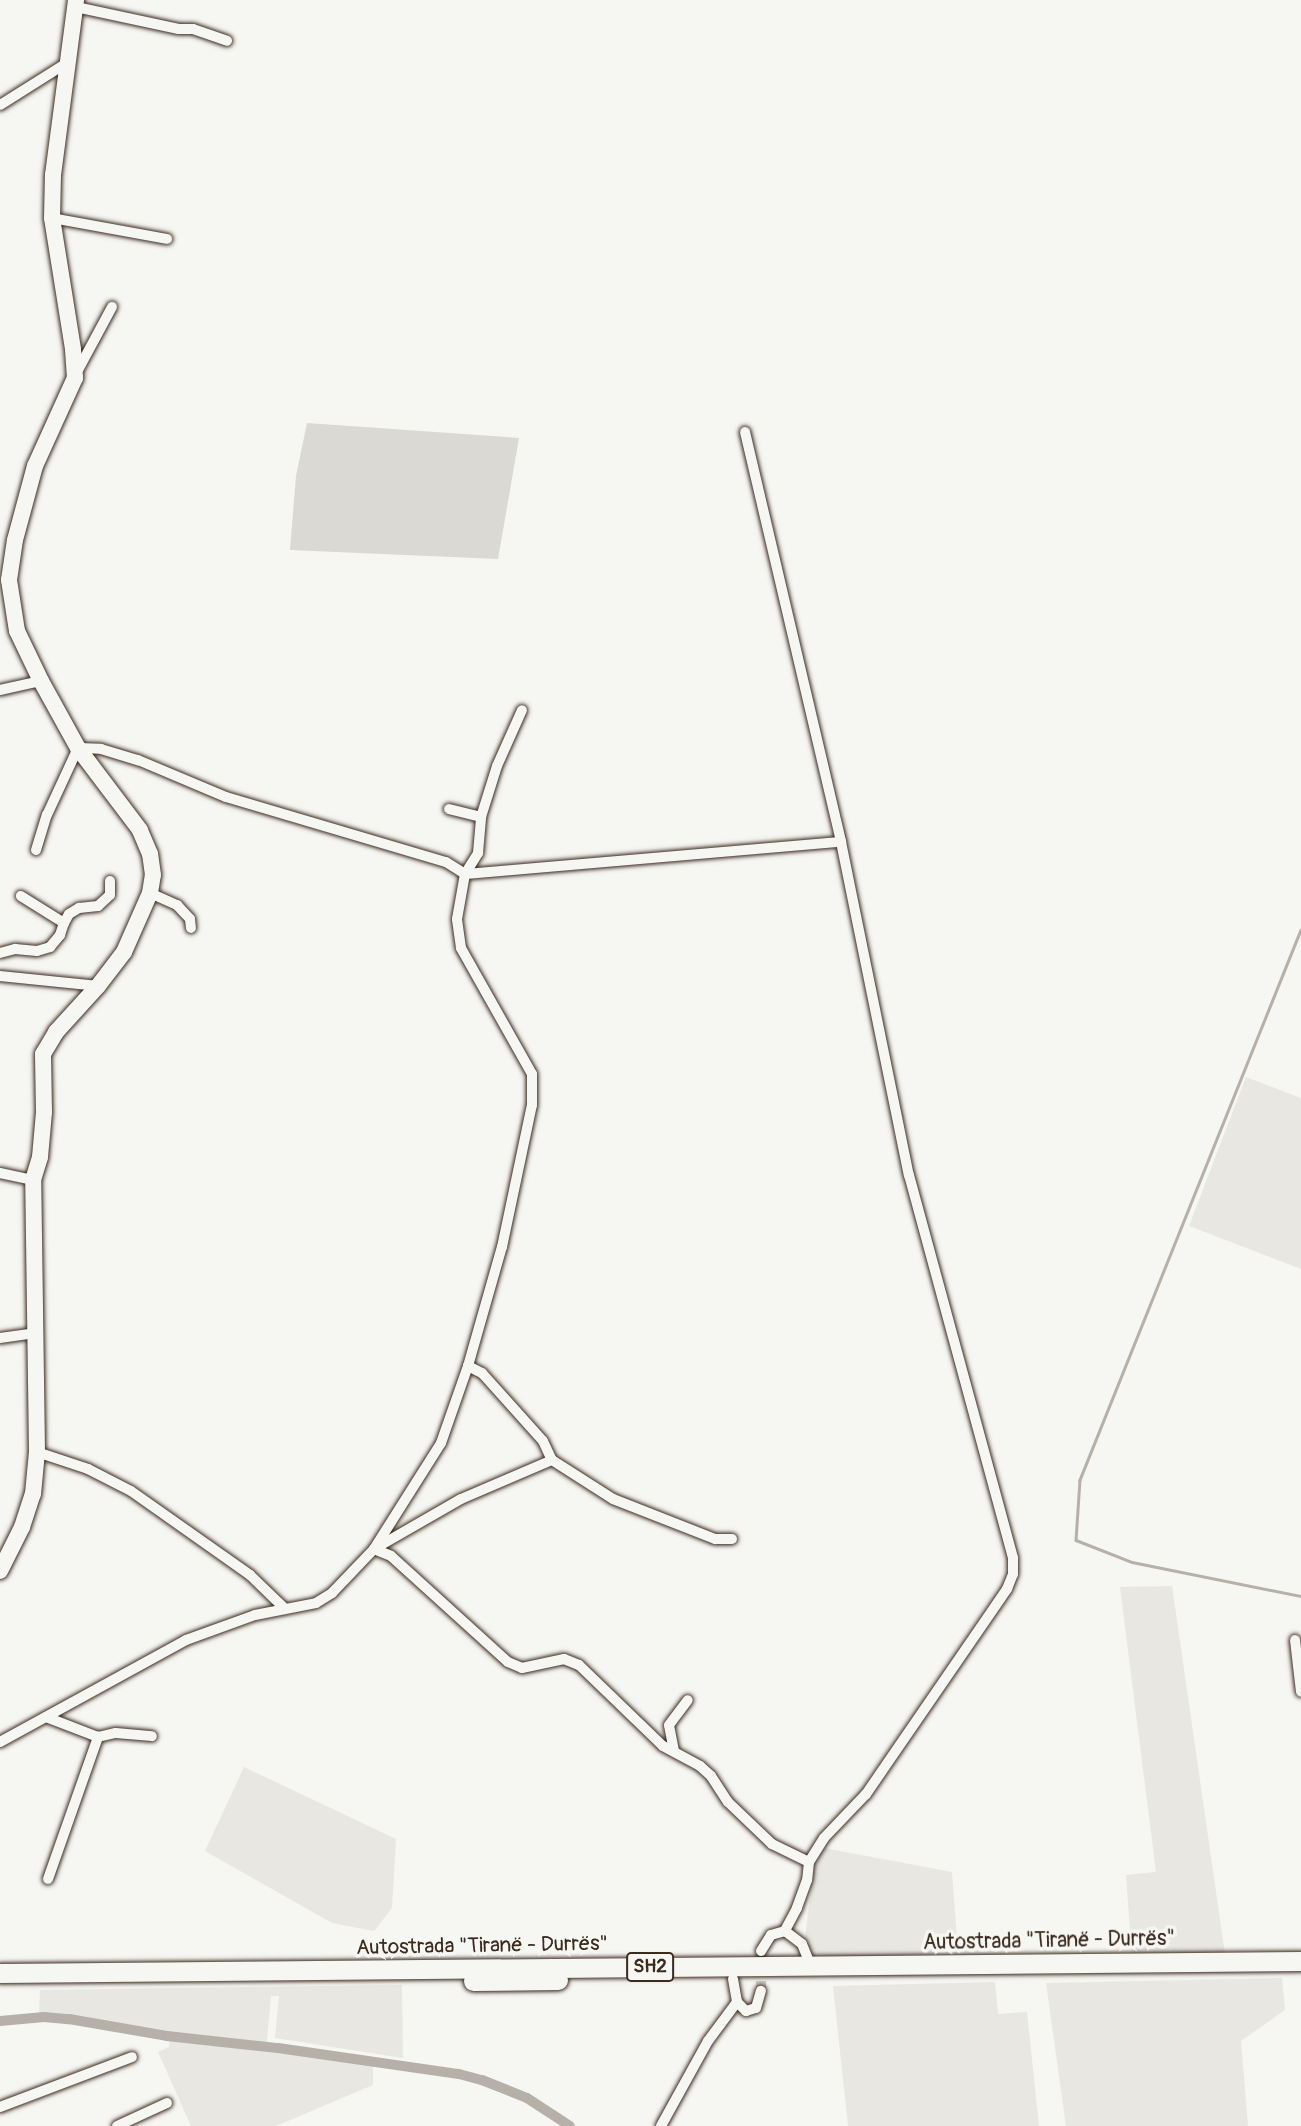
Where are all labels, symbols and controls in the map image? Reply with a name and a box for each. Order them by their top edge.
street label: Autostrada "Tiranë - Durrës" [923,1926,1175,1956]
street label: Autostrada "Tiranë - Durrës" [356,1931,608,1961]
road number: SH2 [626,1952,674,1982]

